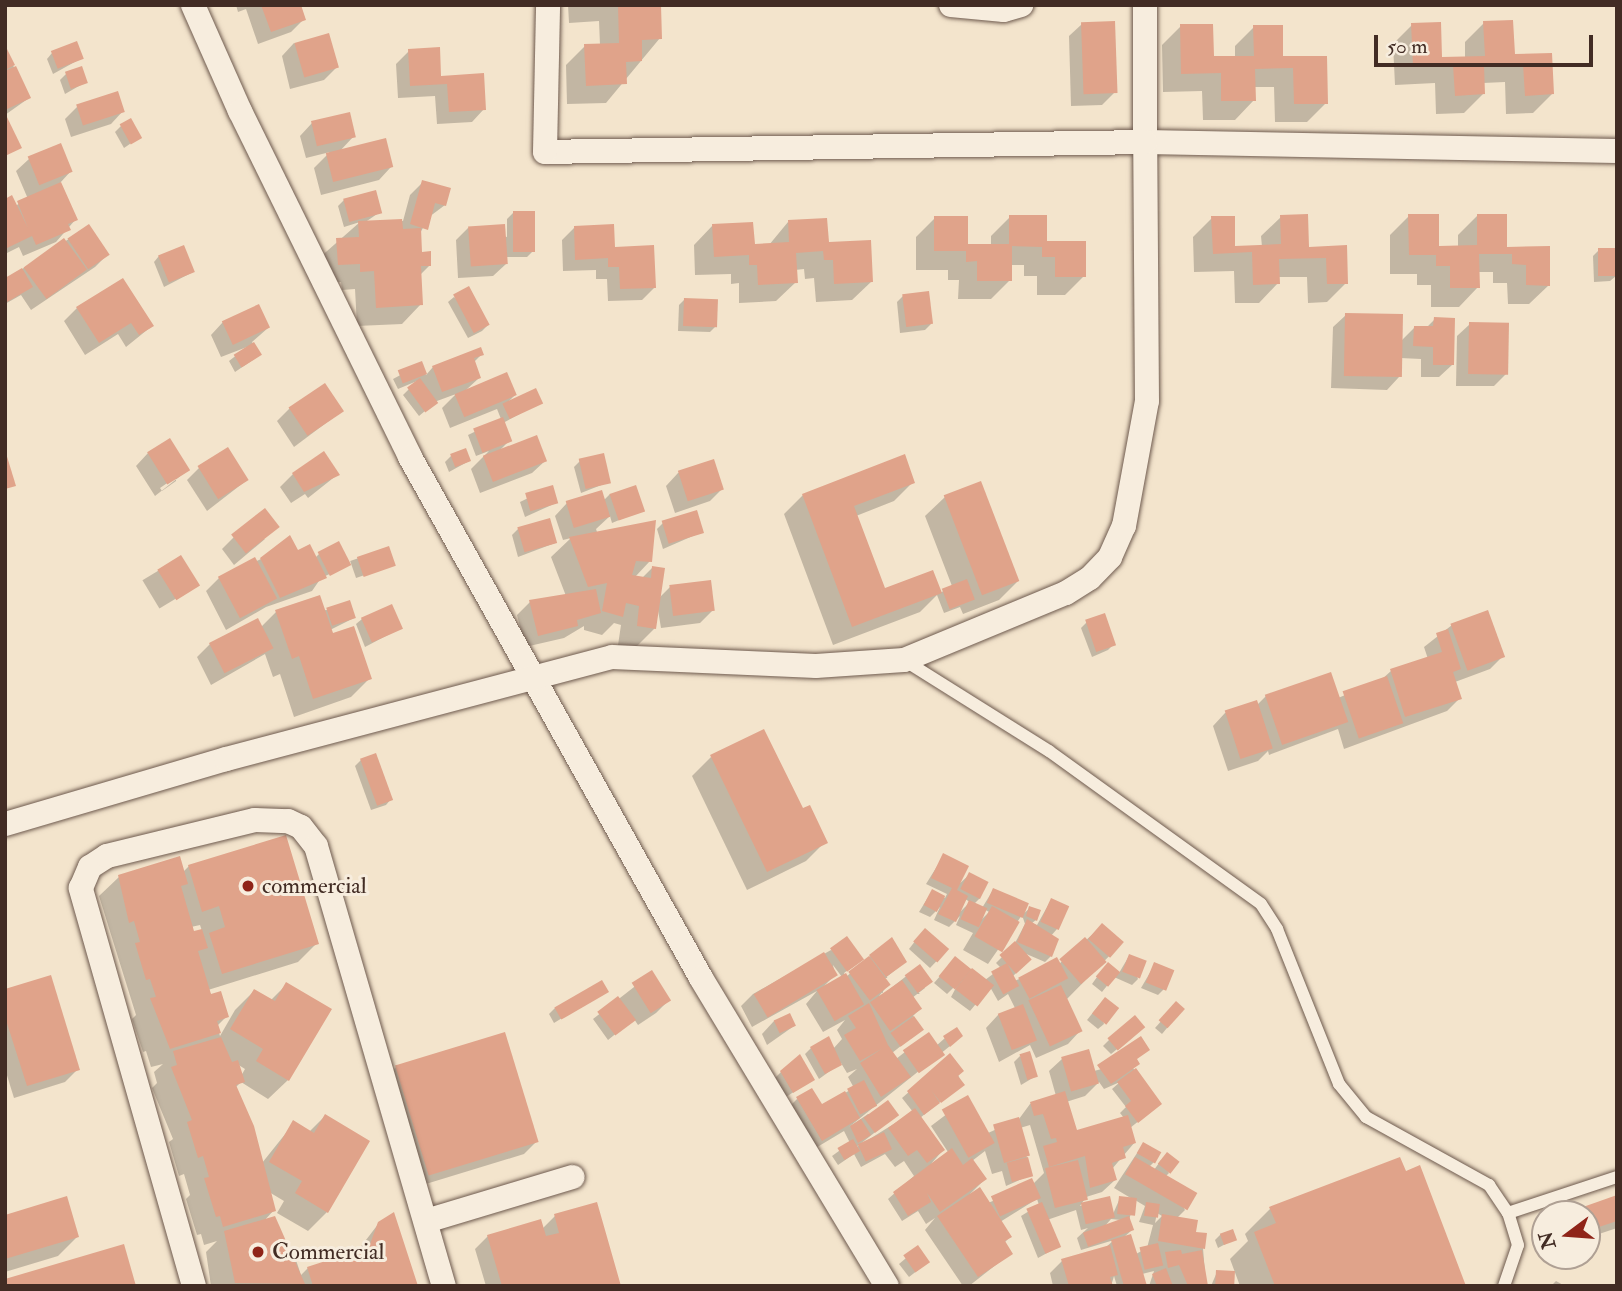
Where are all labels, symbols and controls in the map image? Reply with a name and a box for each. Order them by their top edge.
scale bar [1377,21,1596,65]
text: 50 m [1387,33,1428,60]
place label: commercial [262,872,367,900]
marker: commercial [240,878,256,894]
north arrow [1531,1200,1601,1270]
text: N [1534,1229,1562,1252]
place label: Commercial [272,1238,384,1266]
marker: Commercial [250,1244,266,1260]

